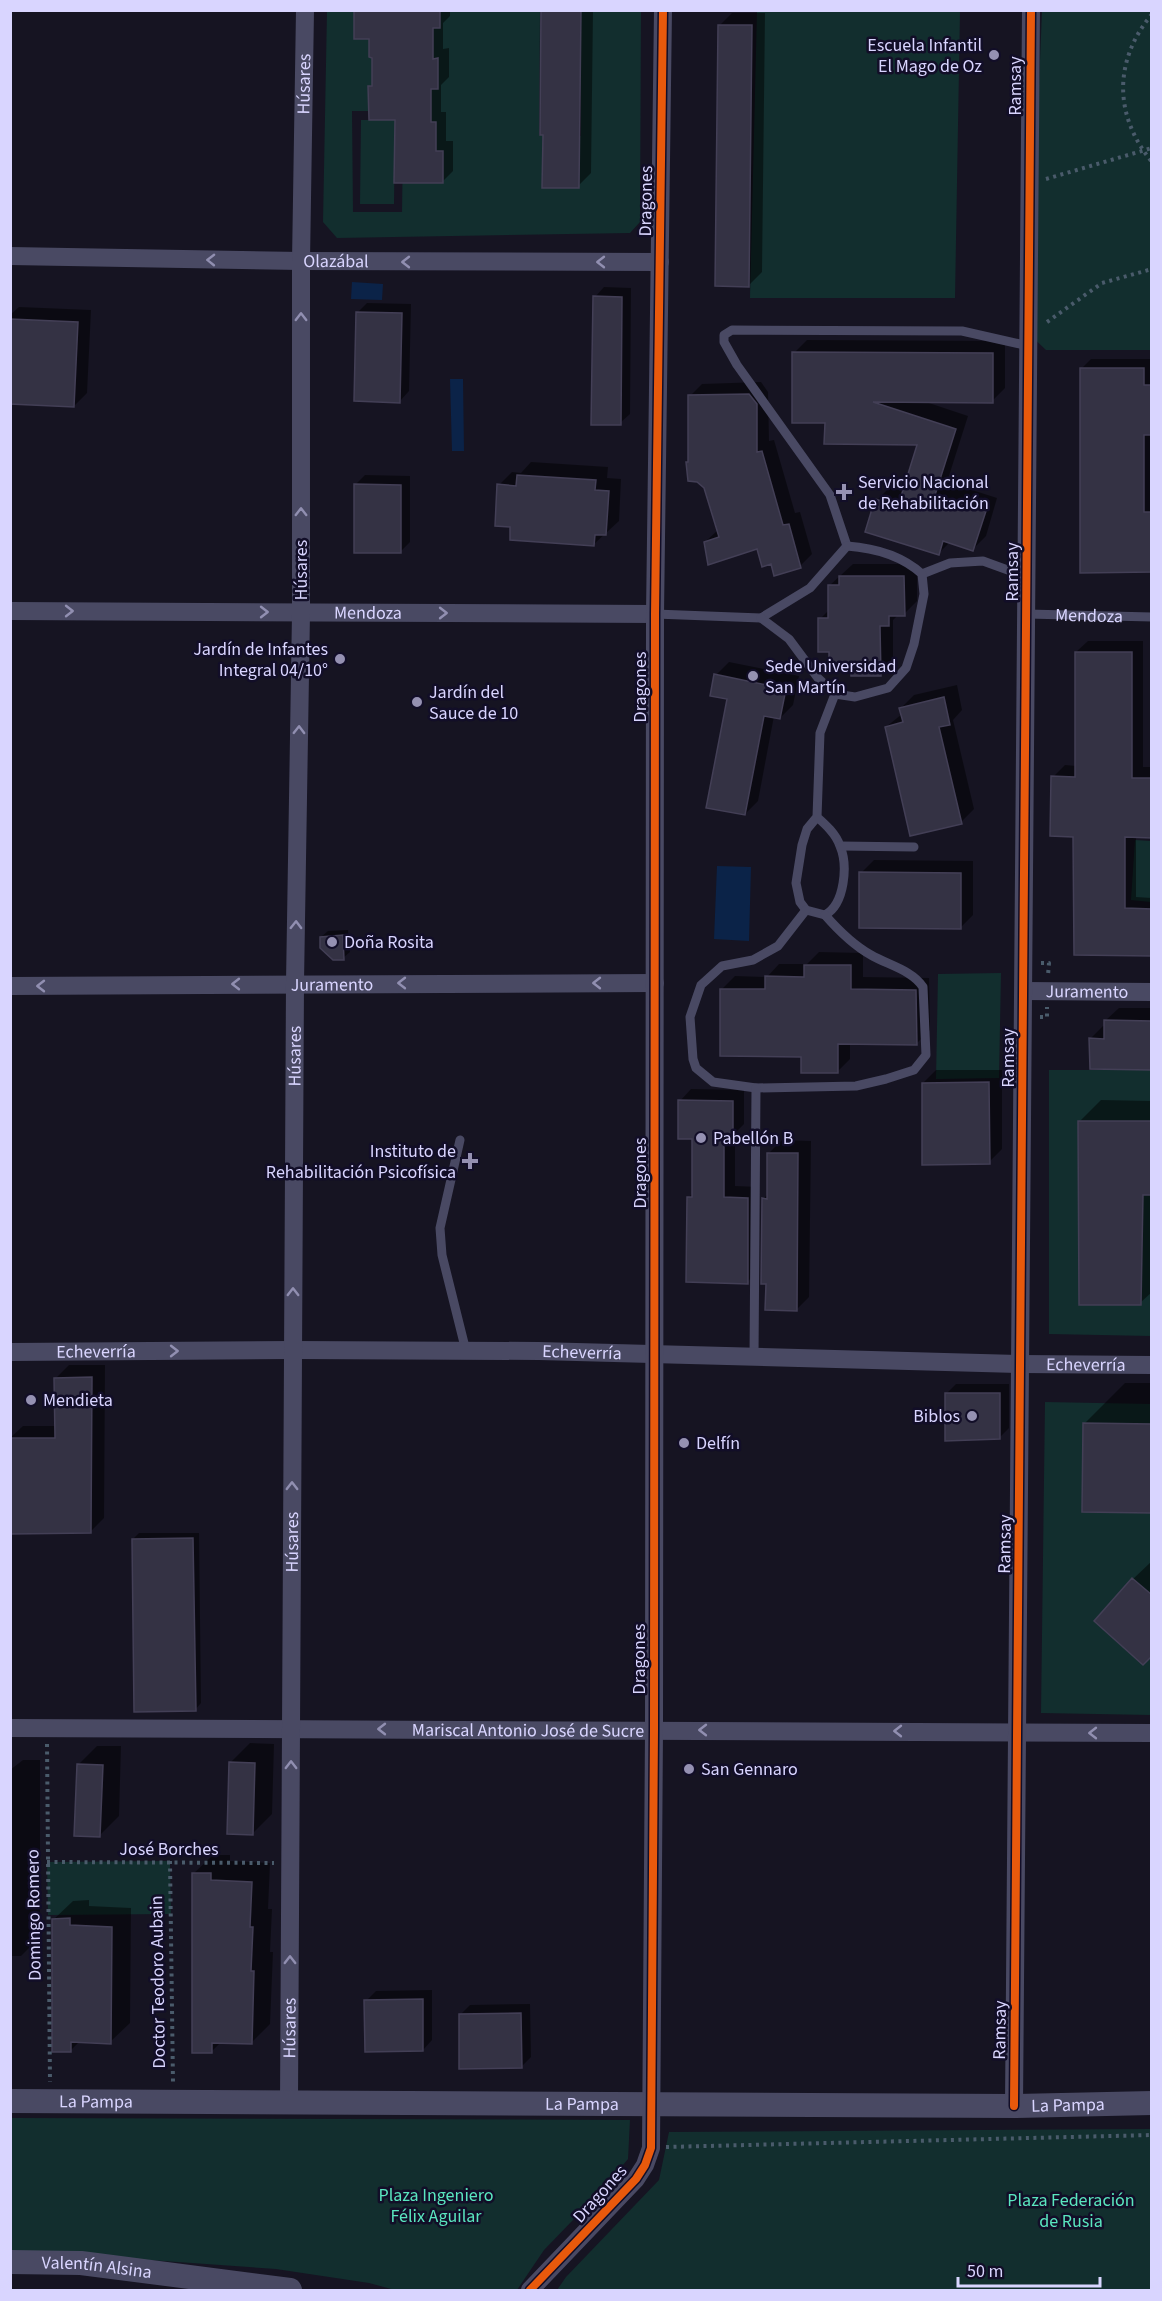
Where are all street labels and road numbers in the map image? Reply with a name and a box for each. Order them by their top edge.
street label: Húsares [291,54,317,115]
street label: Ramsay [1003,56,1028,116]
street label: Dragones [633,165,659,237]
street label: Olazábal [303,249,369,274]
street label: Húsares [289,540,314,600]
street label: Ramsay [1000,542,1025,602]
street label: Mendoza [334,600,402,625]
street label: Mendoza [1055,602,1123,629]
street label: Dragones [628,652,653,722]
street label: Juramento [291,972,373,997]
street label: Juramento [1046,979,1128,1004]
street label: Húsares [282,1026,307,1086]
street label: Ramsay [996,1028,1021,1088]
street label: Dragones [628,1138,653,1208]
street label: Echeverría [56,1339,136,1364]
street label: Echeverría [542,1339,622,1366]
street label: Echeverría [1046,1352,1126,1377]
street label: Húsares [279,1512,305,1572]
street label: Ramsay [992,1514,1018,1574]
street label: Dragones [627,1624,652,1694]
street label: Mariscal Antonio José de Sucre [412,1717,644,1743]
street label: José Borches [119,1837,219,1862]
street label: Domingo Romero [20,1849,48,1981]
street label: Doctor Teodoro Aubain [144,1895,172,2069]
street label: Húsares [277,1998,302,2058]
street label: Ramsay [987,2000,1013,2060]
street label: La Pampa [59,2089,133,2114]
street label: La Pampa [545,2091,619,2117]
street label: La Pampa [1031,2092,1105,2118]
street label: Dragones [567,2159,633,2229]
street label: Valentín Alsina [42,2250,153,2285]

